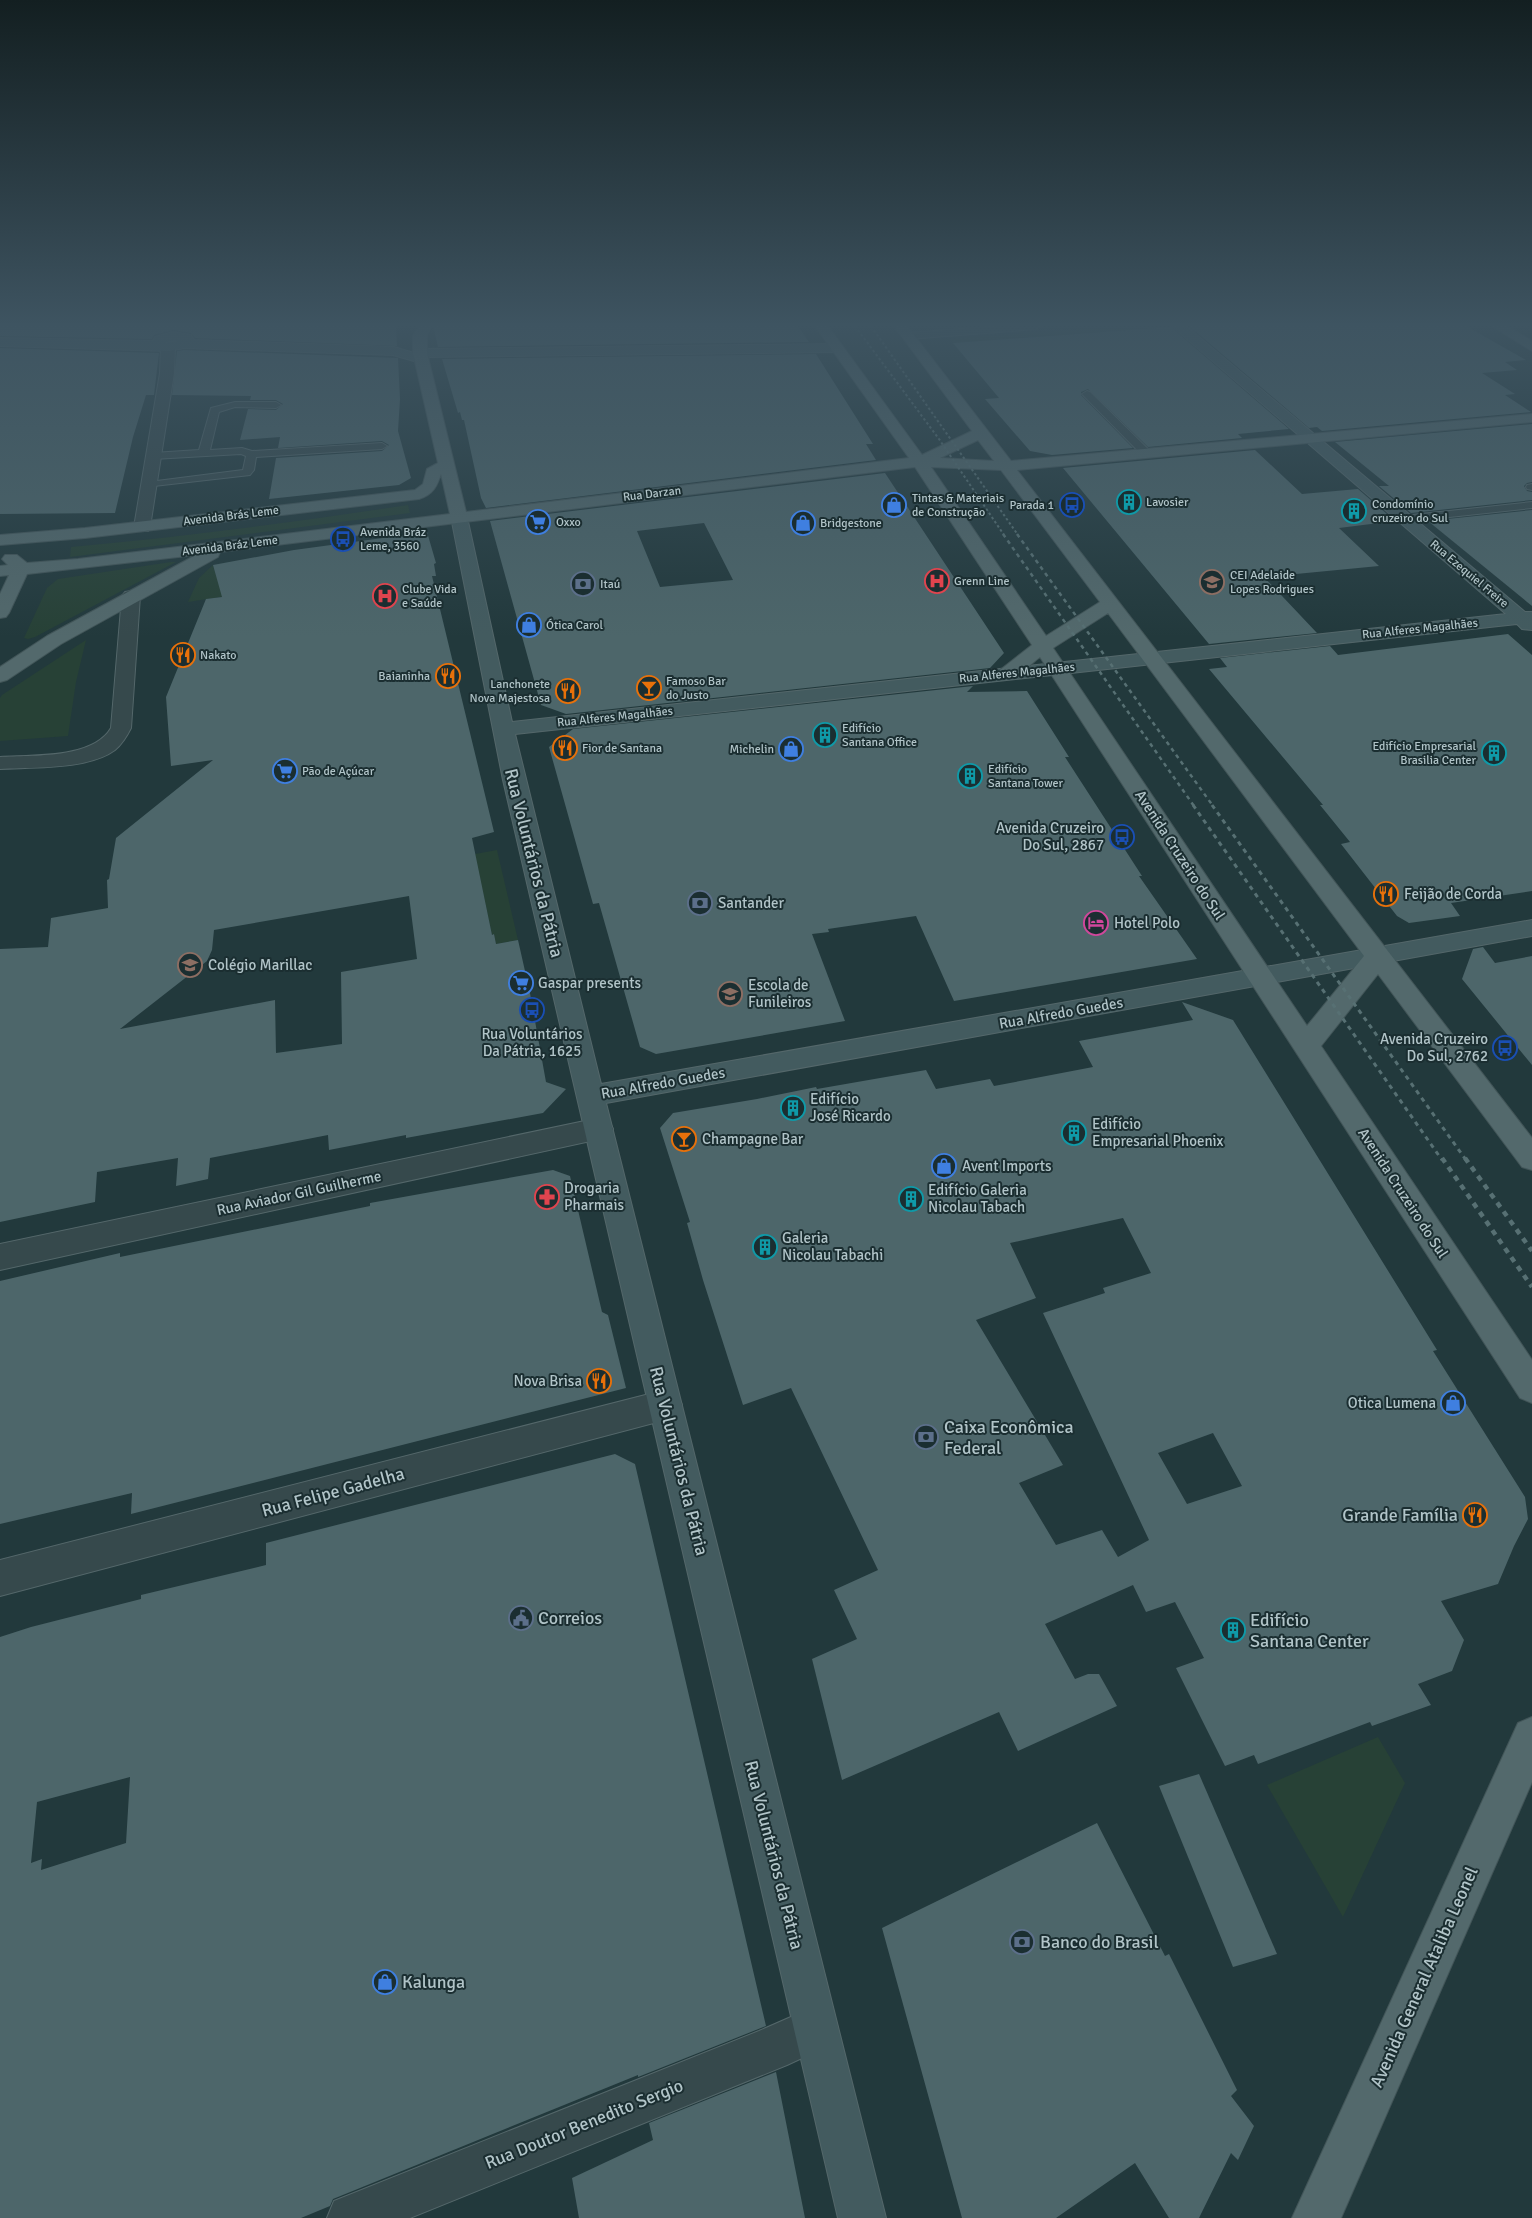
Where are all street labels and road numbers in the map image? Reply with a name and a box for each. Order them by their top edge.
street label: Rua Darzan [622,483,682,505]
street label: Avenida Brás Leme [182,503,280,529]
street label: Avenida Bráz Leme [181,533,279,559]
street label: Rua Ezequiel Freire [1427,537,1511,611]
street label: Rua Alferes Magalhães [1361,615,1479,643]
street label: Rua Alferes Magalhães [958,659,1076,687]
street label: Rua Alferes Magalhães [556,703,674,731]
street label: Rua Voluntários da Pátria [500,766,568,960]
street label: Avenida Cruzeiro do Sul [1131,787,1229,923]
street label: Rua Alfredo Guedes [998,993,1125,1033]
street label: Rua Alfredo Guedes [600,1063,727,1103]
street label: Avenida Cruzeiro do Sul [1354,1125,1452,1261]
street label: Rua Aviador Gil Guilherme [215,1167,383,1219]
street label: Rua Voluntários da Pátria [645,1364,713,1558]
street label: Rua Felipe Gadelha [259,1462,407,1522]
street label: Rua Voluntários da Pátria [740,1758,808,1952]
street label: Avenida General Ataliba Leonel [1365,1863,1483,2091]
street label: Rua Doutor Benedito Sergio [482,2074,686,2174]

